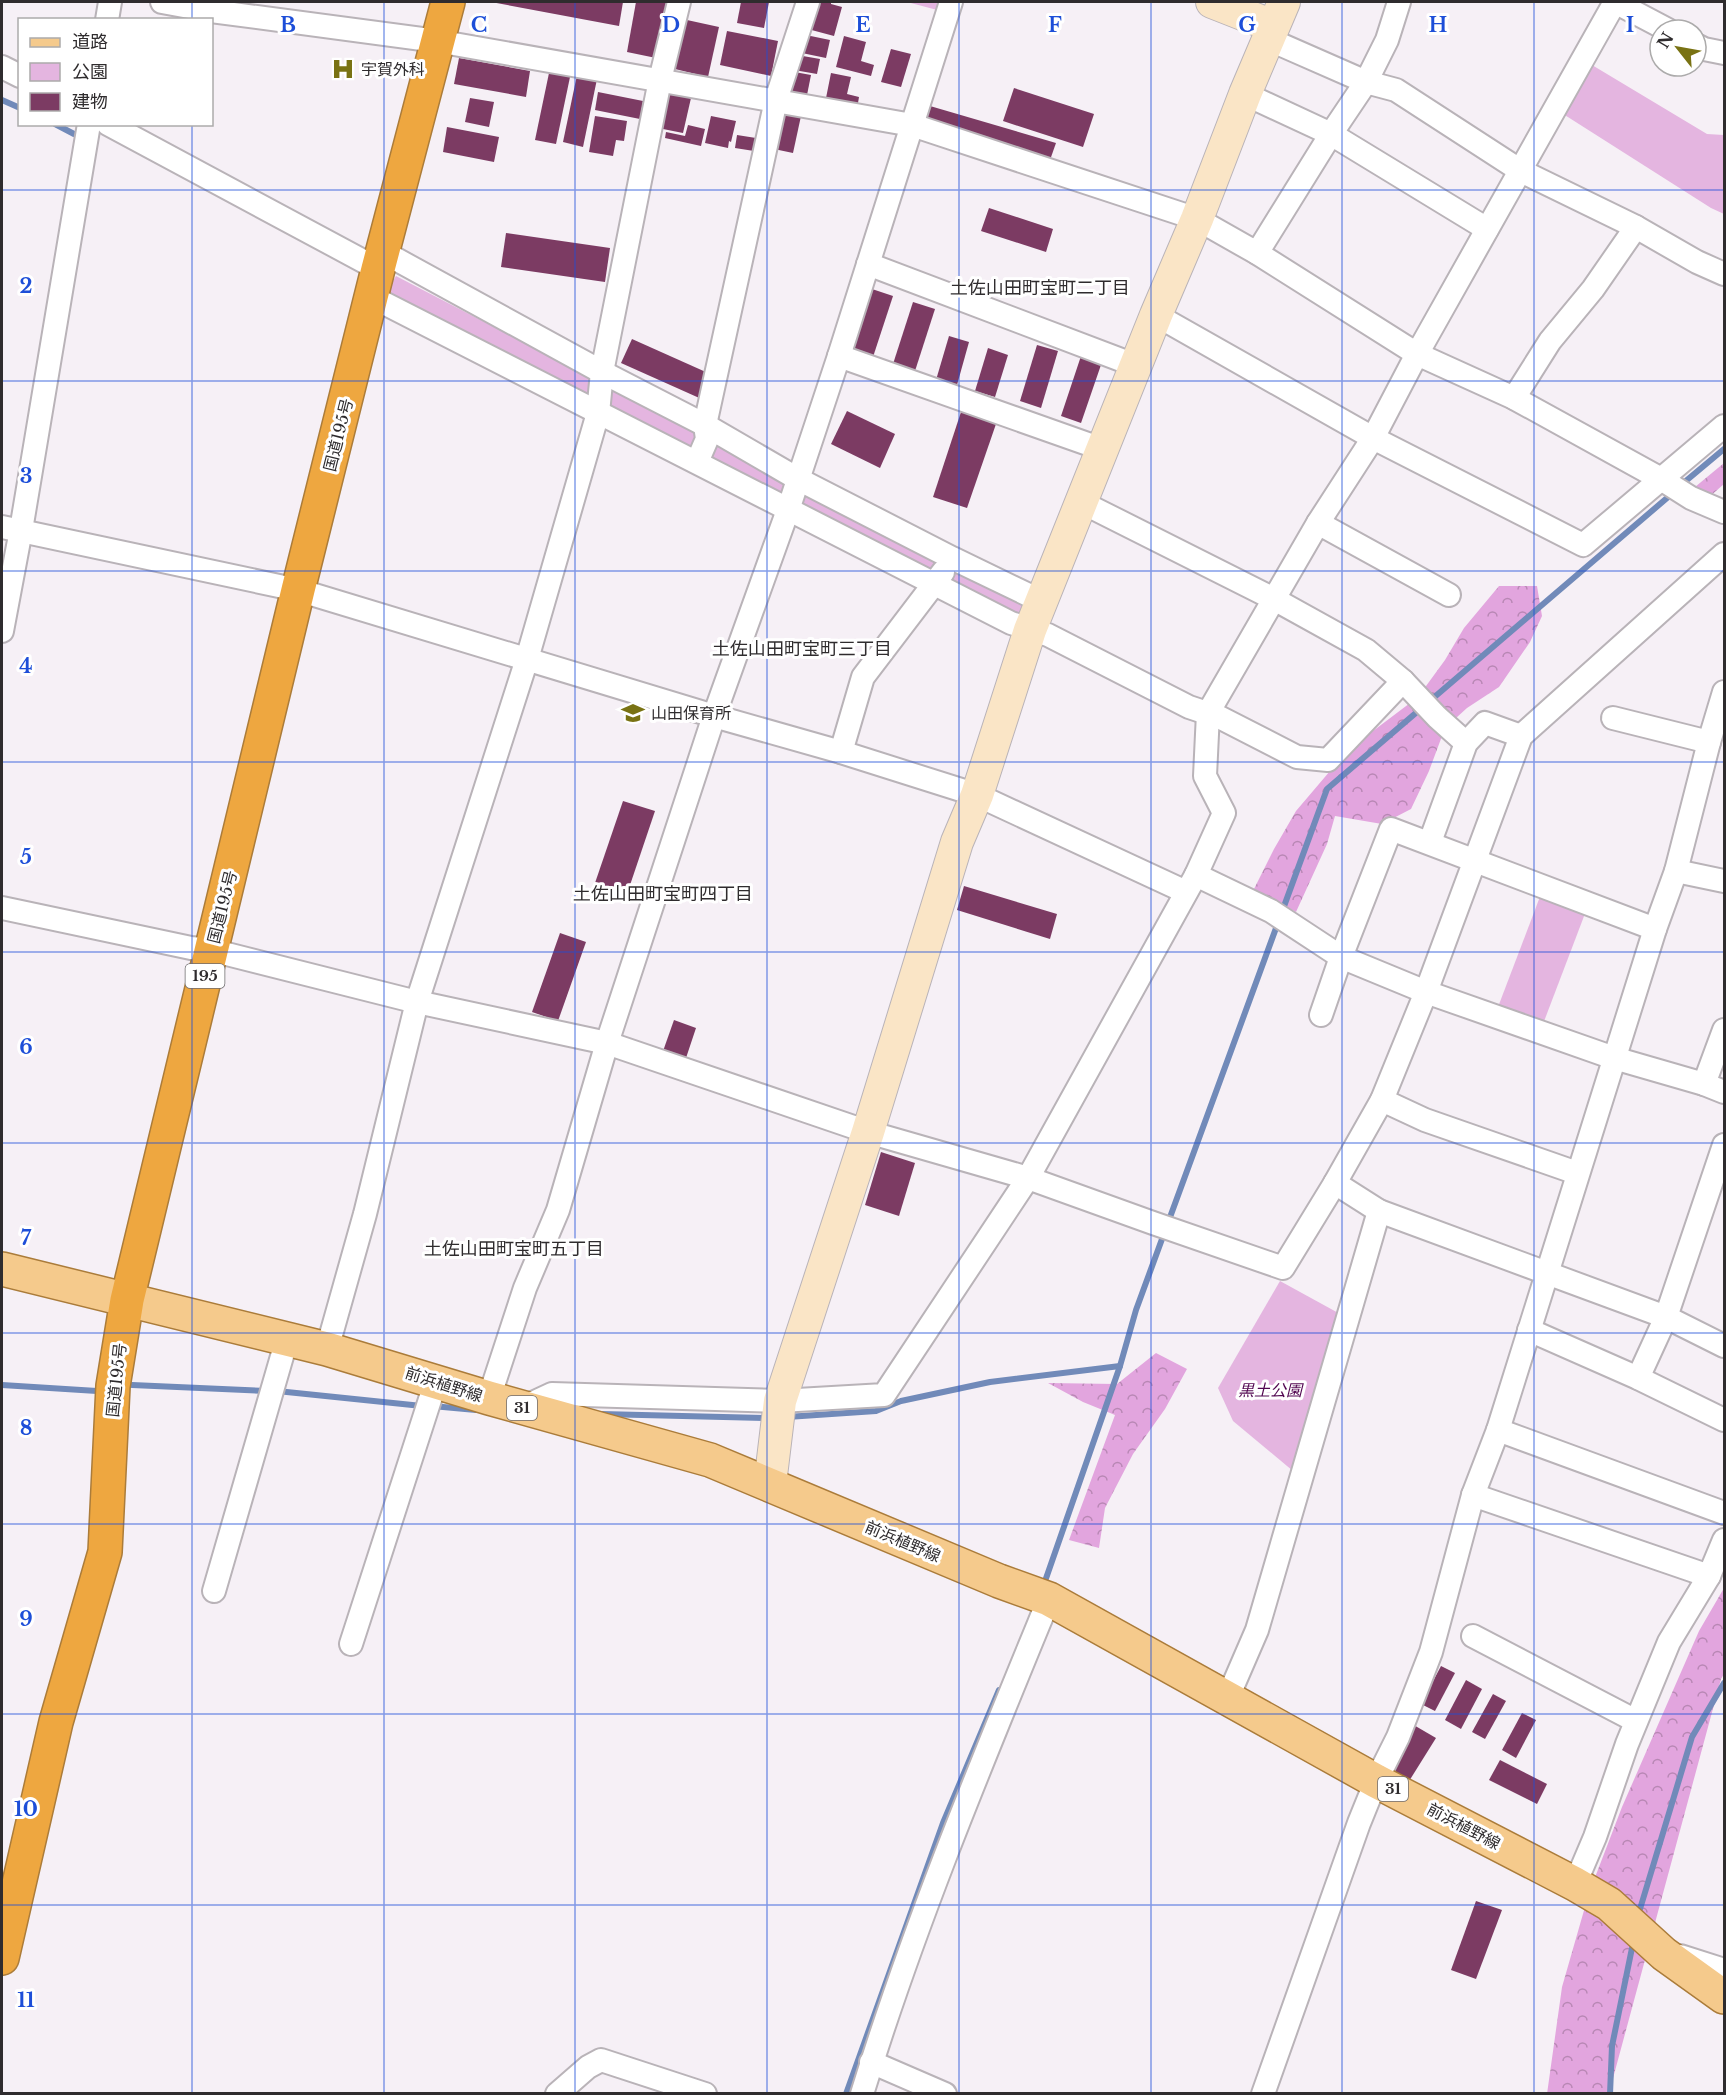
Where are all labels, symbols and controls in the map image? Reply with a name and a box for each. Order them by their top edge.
text: B [280,13,296,37]
text: C [471,13,487,37]
text: D [662,13,680,37]
text: E [855,13,871,37]
text: F [1048,13,1062,37]
text: G [1238,13,1256,37]
text: H [1429,13,1448,37]
text: I [1626,13,1634,37]
legend [18,18,213,126]
north arrow [1648,18,1708,78]
text: N [1653,29,1678,52]
text: 道路 [72,31,108,53]
hospital icon: 宇賀外科 [330,56,356,82]
place label: 宇賀外科 [361,59,425,79]
text: 公園 [72,61,108,83]
text: 建物 [72,91,108,113]
text: 2 [19,274,33,298]
district label: 土佐山田町宝町二丁目 [950,277,1130,299]
street label: 国道195号 [319,396,357,474]
text: 3 [20,464,32,488]
district label: 土佐山田町宝町三丁目 [712,638,892,660]
text: 4 [19,654,33,678]
school or university icon: 山田保育所 [620,700,646,726]
place label: 山田保育所 [651,703,731,723]
text: 5 [20,845,32,869]
street label: 国道195号 [203,868,241,946]
district label: 土佐山田町宝町四丁目 [573,883,753,905]
road number: 195 [186,964,224,988]
text: 6 [19,1035,33,1059]
text: 7 [21,1226,32,1250]
district label: 土佐山田町宝町五丁目 [424,1238,604,1260]
street label: 国道195号 [102,1342,130,1418]
street label: 前浜植野線 [403,1362,485,1406]
park label: 黒土公園 [1238,1380,1304,1400]
road number: 31 [507,1396,537,1420]
text: 8 [20,1416,32,1440]
street label: 前浜植野線 [862,1516,944,1566]
text: 9 [19,1607,33,1631]
road number: 31 [1378,1777,1408,1801]
text: 10 [14,1797,38,1821]
street label: 前浜植野線 [1424,1798,1504,1854]
text: 11 [17,1988,35,2012]

